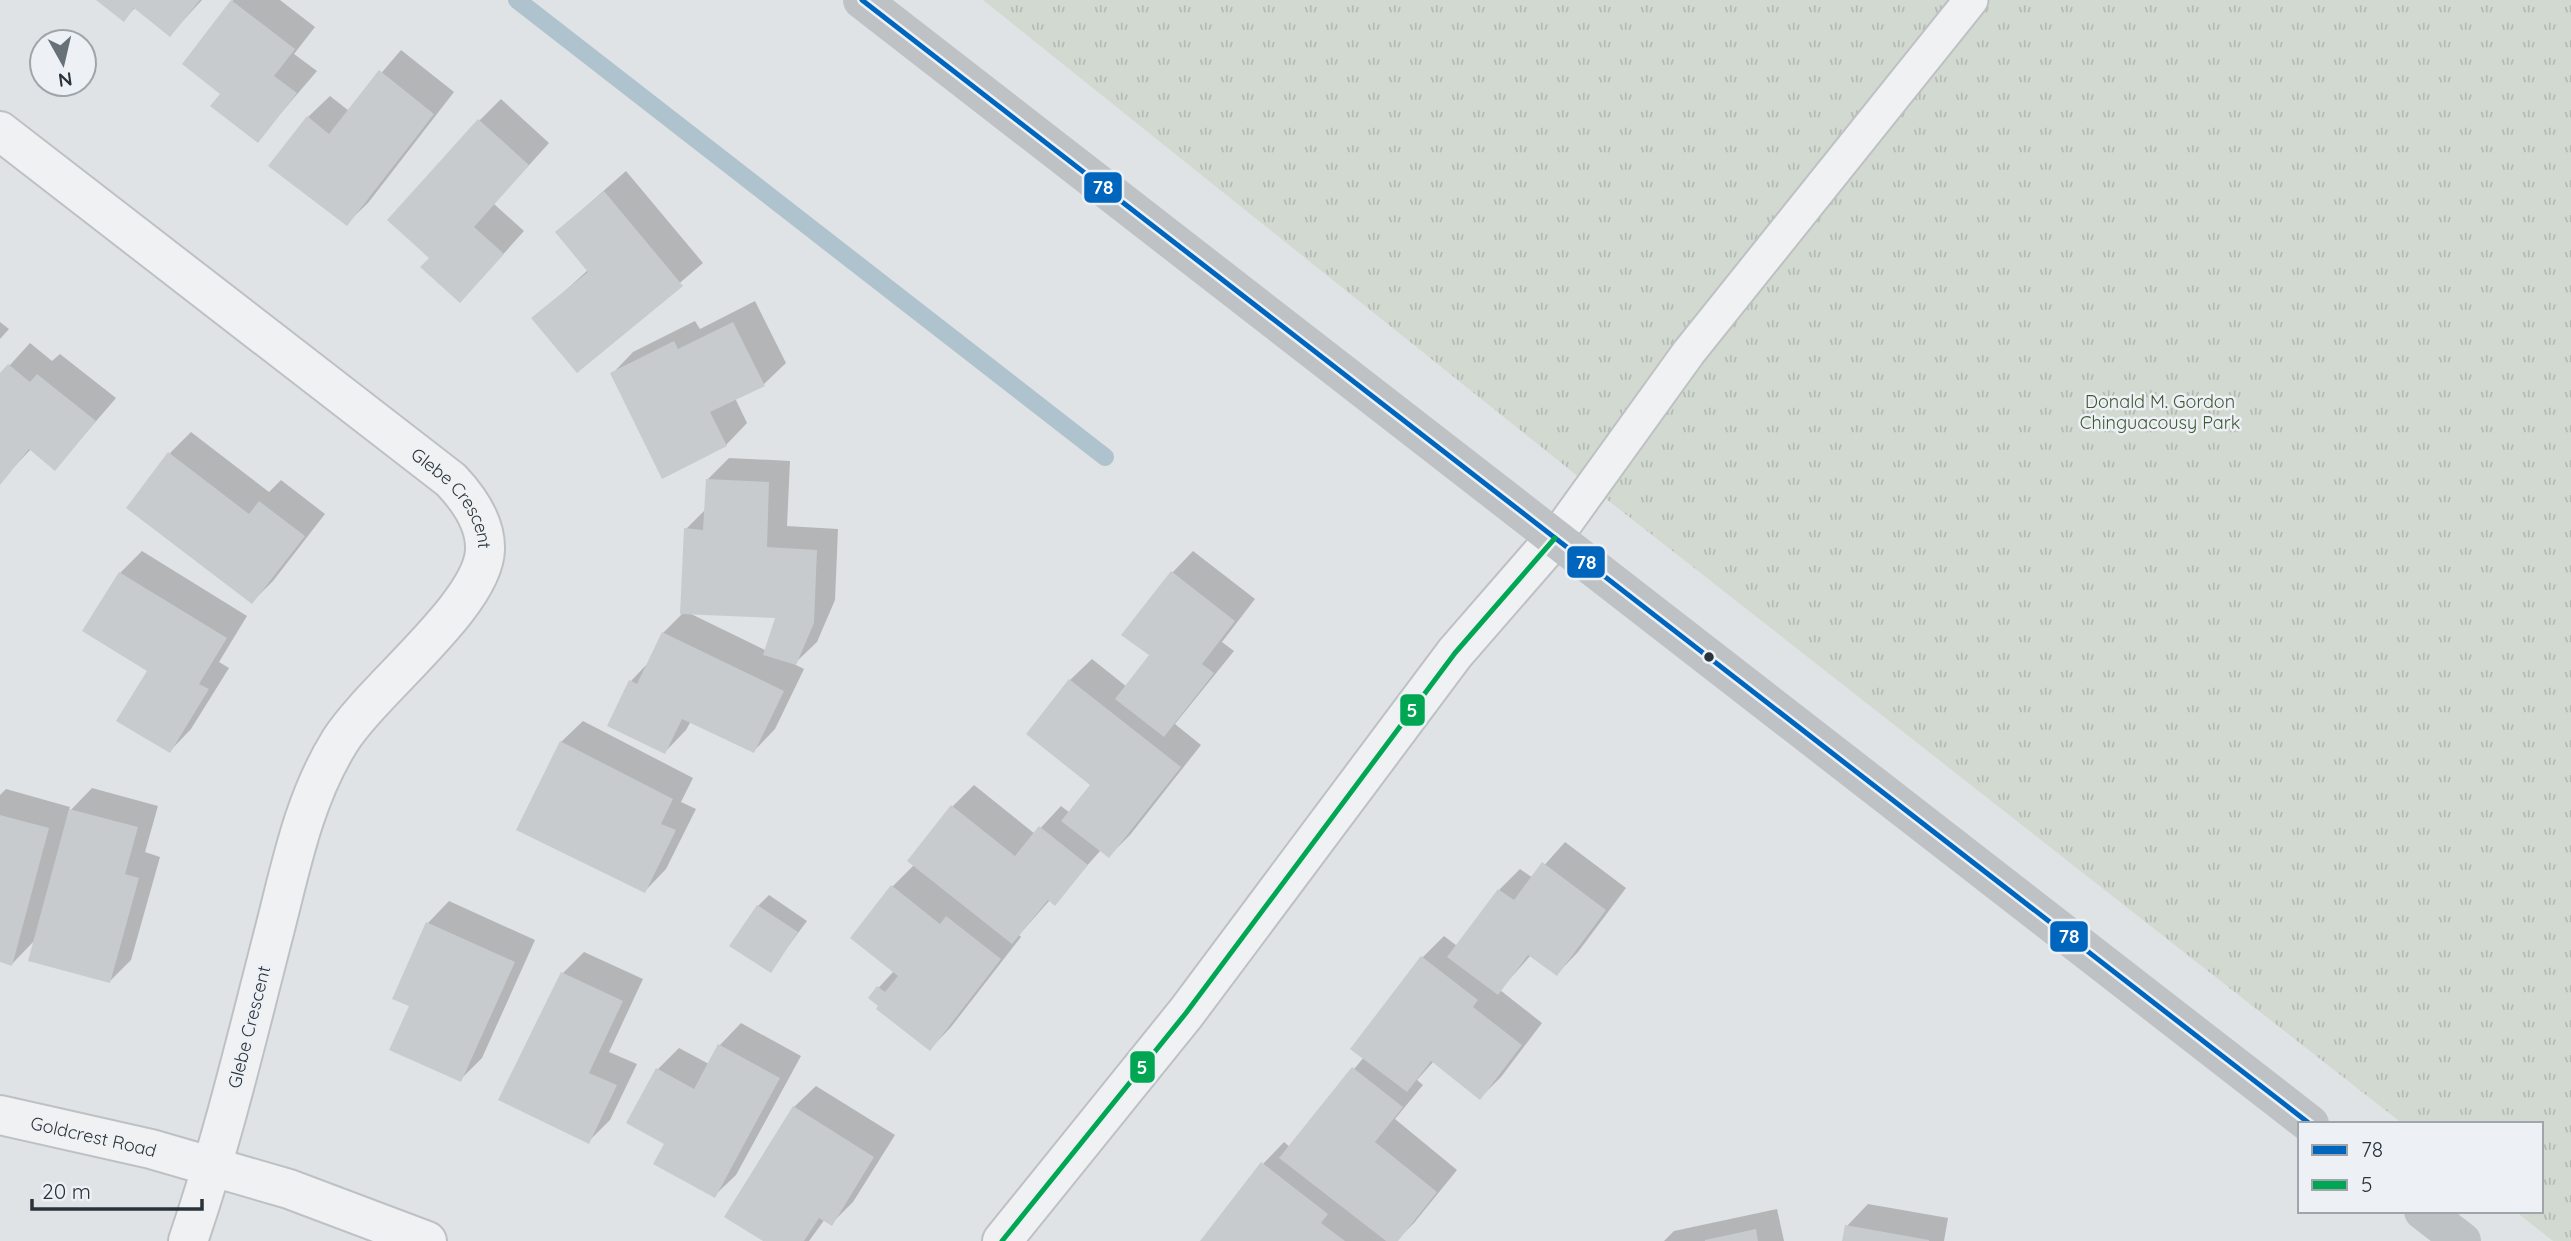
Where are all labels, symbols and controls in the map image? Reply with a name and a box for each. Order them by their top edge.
north arrow [28,28,98,98]
text: N [57,67,74,93]
line badge: 78 [1083,171,1123,204]
text: 78 [1093,175,1113,199]
park label: Donald M. Gordon Chinguacousy Park [2080,390,2240,434]
street label: Glebe Crescent [407,442,497,549]
line badge: 78 [1566,545,1606,579]
text: 78 [1576,550,1596,574]
unlabelled marker [1702,650,1716,664]
line badge: 5 [1399,693,1426,727]
text: 5 [1407,698,1417,722]
line badge: 78 [2049,920,2089,953]
text: 78 [2059,924,2079,948]
street label: Glebe Crescent [223,963,275,1091]
line badge: 5 [1129,1050,1156,1084]
text: 5 [1137,1055,1147,1079]
street label: Goldcrest Road [28,1111,159,1162]
legend [2298,1122,2543,1213]
text: 78 [2361,1136,2383,1162]
scale bar [32,1168,201,1212]
text: 5 [2361,1171,2372,1197]
text: 20 m [42,1178,91,1204]

